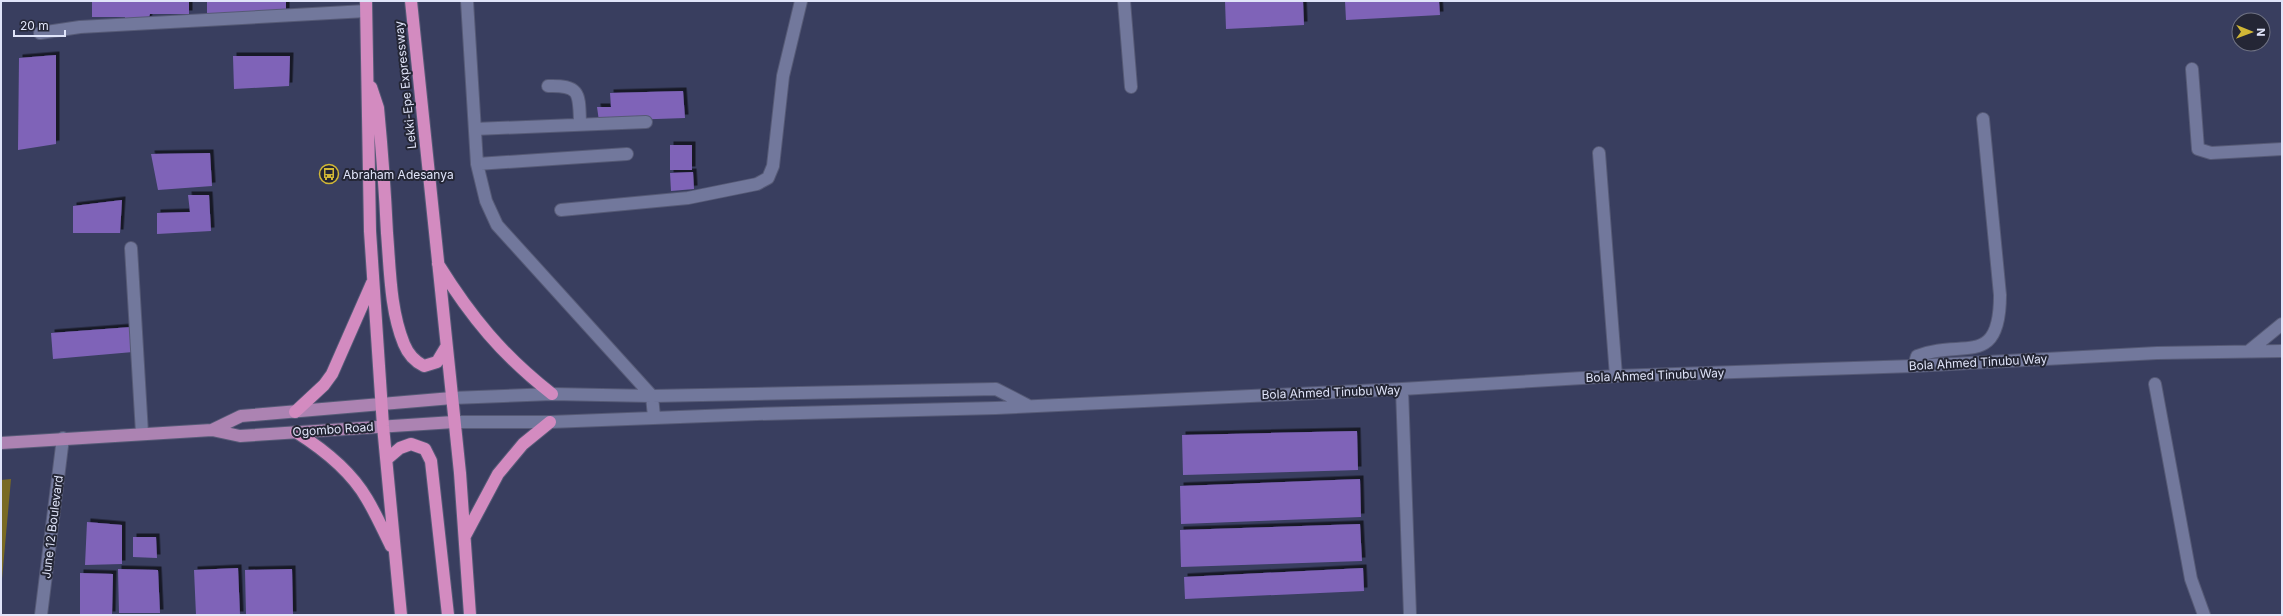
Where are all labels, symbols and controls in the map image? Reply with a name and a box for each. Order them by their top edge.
scale bar [14,12,65,38]
north arrow [2231,12,2271,52]
text: 20 m [20,18,49,33]
street label: Lekki-Epe Expressway [391,20,419,150]
text: N [2254,28,2268,36]
bus stop icon: Abraham Adesanya [318,163,340,185]
place label: Abraham Adesanya [343,167,454,182]
street label: Bola Ahmed Tinubu Way [1908,351,2048,373]
street label: Bola Ahmed Tinubu Way [1585,365,1725,385]
street label: Bola Ahmed Tinubu Way [1261,382,1401,402]
street label: Ogombo Road [292,419,374,439]
street label: June 12 Boulevard [38,475,66,579]

